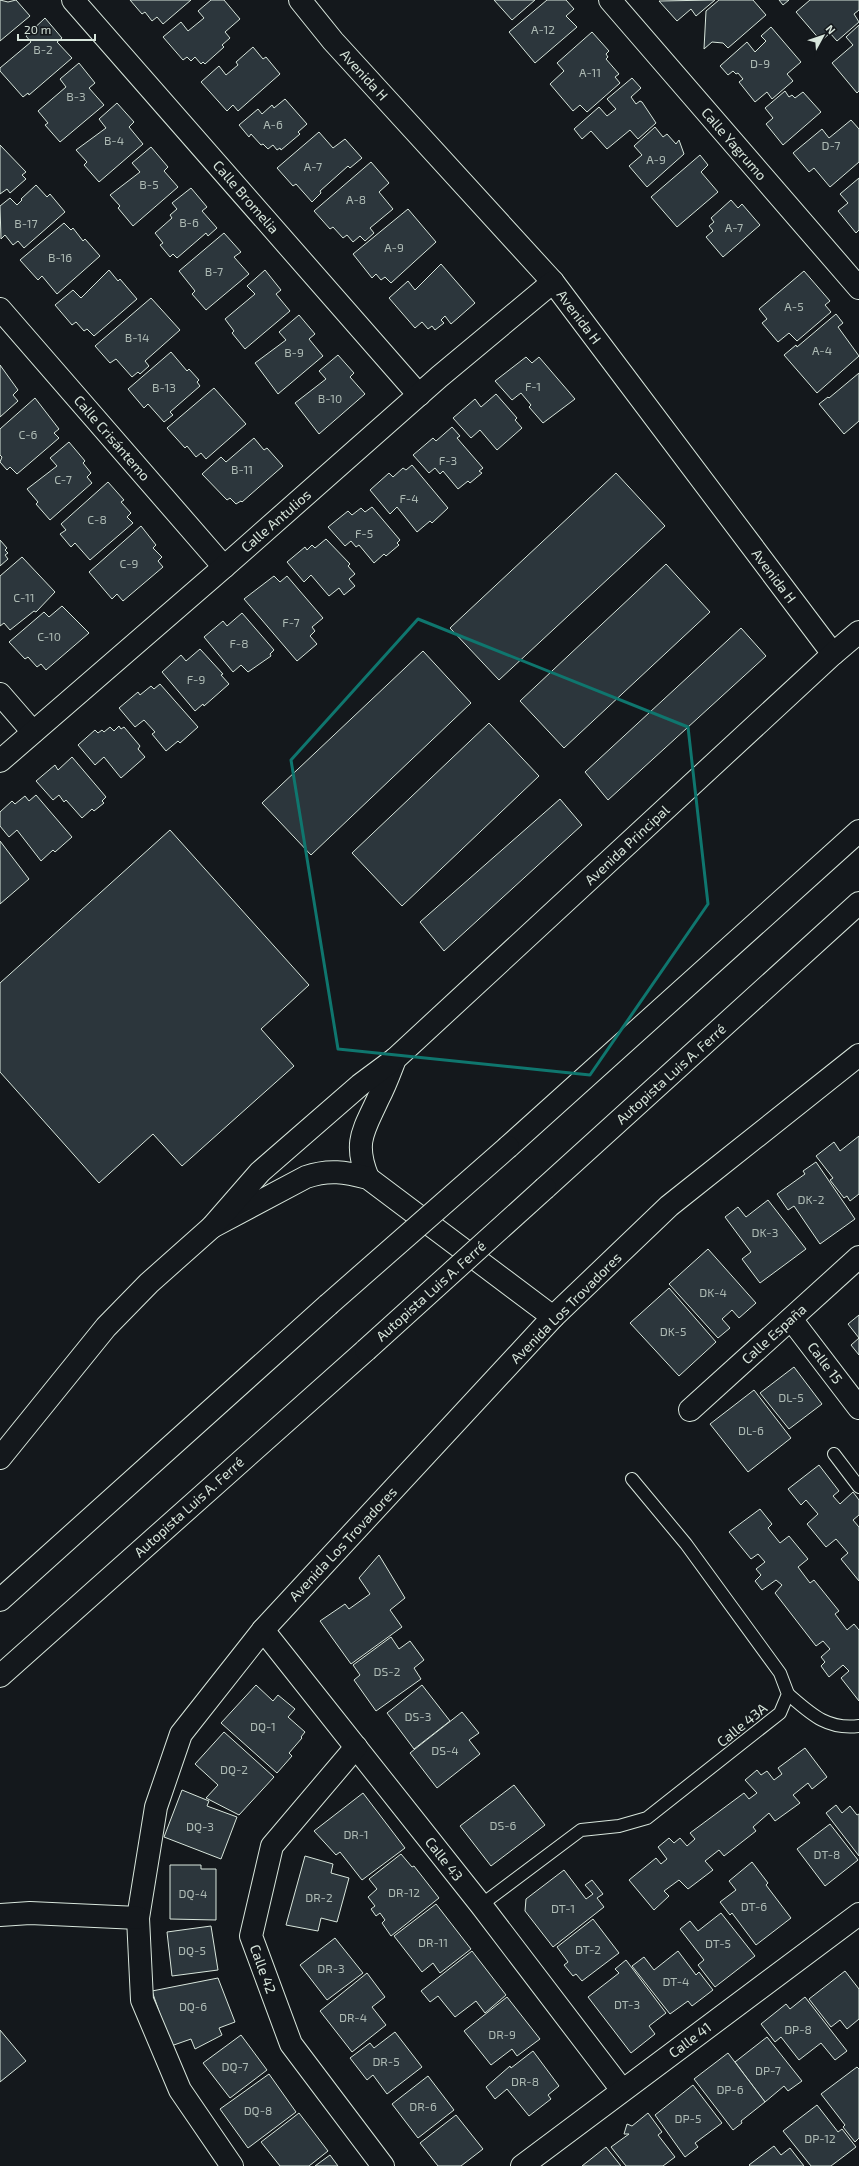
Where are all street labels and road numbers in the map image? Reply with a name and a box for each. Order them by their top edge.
street label: Avenida H [337,46,392,104]
street label: Calle Yagrumo [698,104,771,184]
street label: Calle Bromelia [210,156,283,237]
street label: Avenida H [554,286,605,347]
street label: Calle Crisántemo [71,391,154,484]
street label: Calle Antulios [237,486,314,556]
street label: Avenida H [749,545,800,606]
street label: Avenida Principal [581,801,673,888]
street label: Autopista Luis A. Ferré [612,1020,729,1127]
street label: Autopista Luis A. Ferré [372,1237,489,1344]
street label: Avenida Los Trovadores [507,1249,625,1367]
street label: Calle España [738,1300,810,1367]
street label: Calle 15 [804,1339,847,1387]
street label: Autopista Luis A. Ferré [130,1453,247,1560]
street label: Avenida Los Trovadores [285,1483,400,1604]
street label: Calle 43A [713,1699,770,1750]
street label: Calle 43 [422,1833,467,1884]
street label: Calle 42 [247,1942,280,1996]
street label: Calle 41 [665,2018,714,2061]

